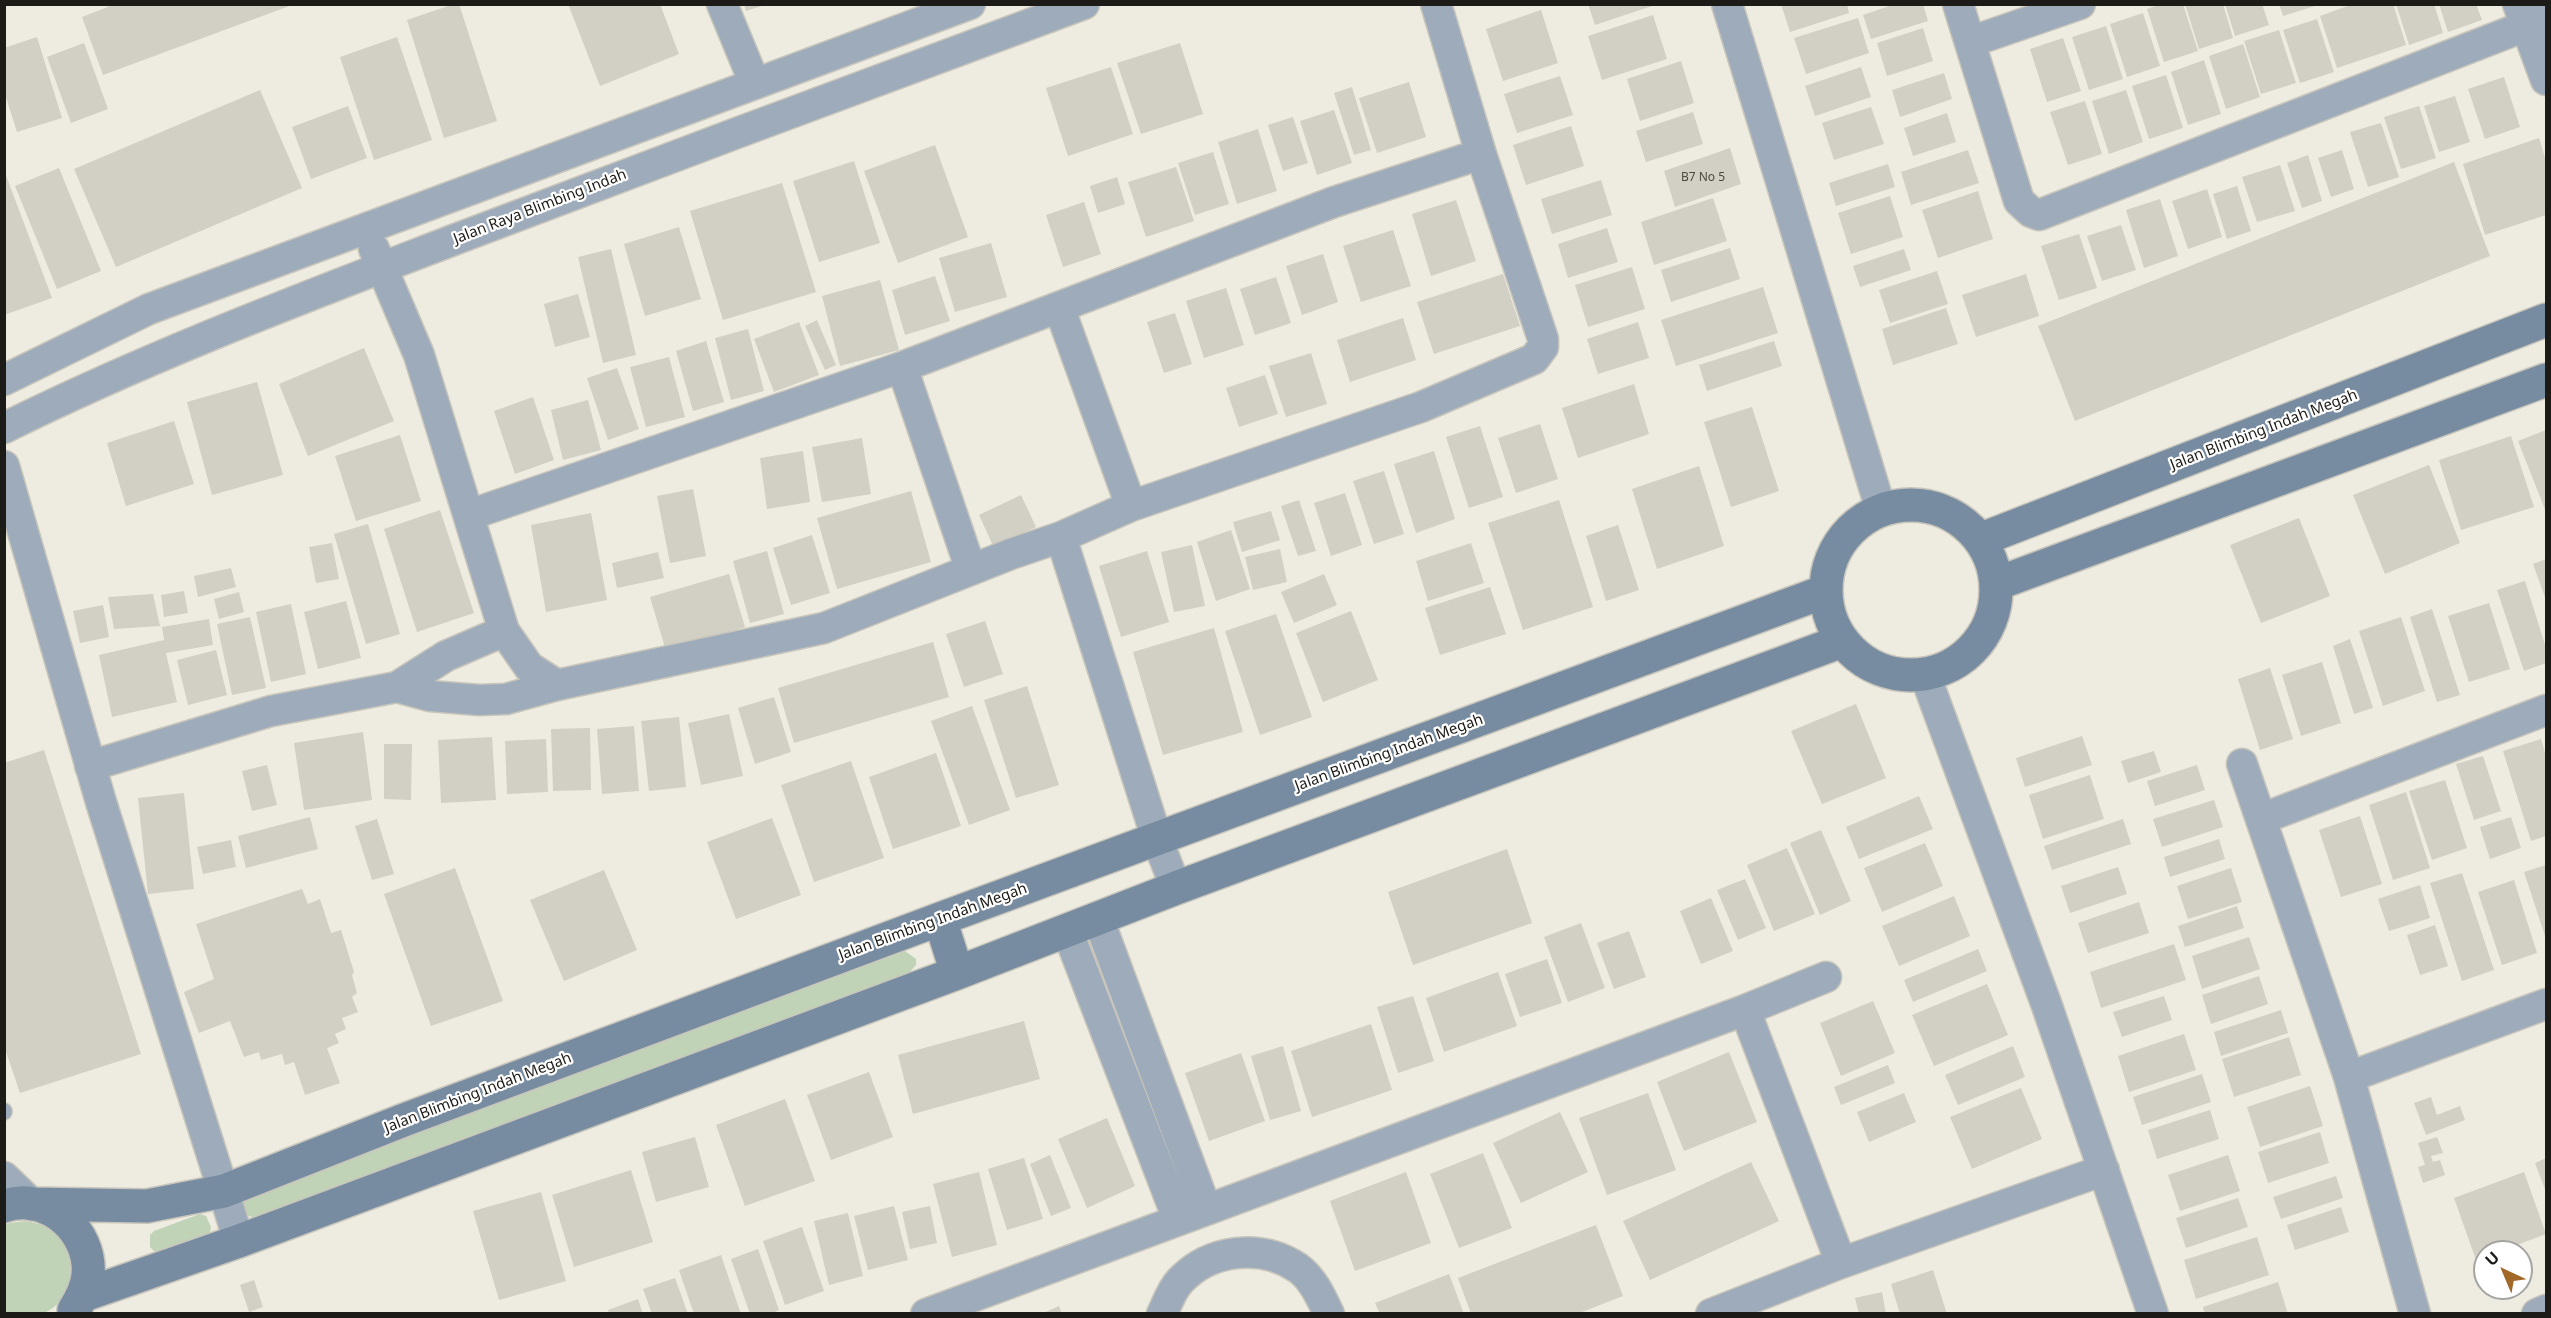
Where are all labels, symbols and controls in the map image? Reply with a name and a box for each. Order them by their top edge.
street label: Jalan Raya Blimbing Indah [451,166,629,248]
house number: B7 No 5 [1681,171,1725,185]
street label: Jalan Blimbing Indah Megah [2168,386,2360,474]
street label: Jalan Blimbing Indah Megah [1292,710,1486,796]
street label: Jalan Blimbing Indah Megah [836,879,1030,965]
street label: Jalan Blimbing Indah Megah [382,1049,574,1137]
north arrow [2473,1240,2533,1300]
text: U [2480,1246,2504,1271]

